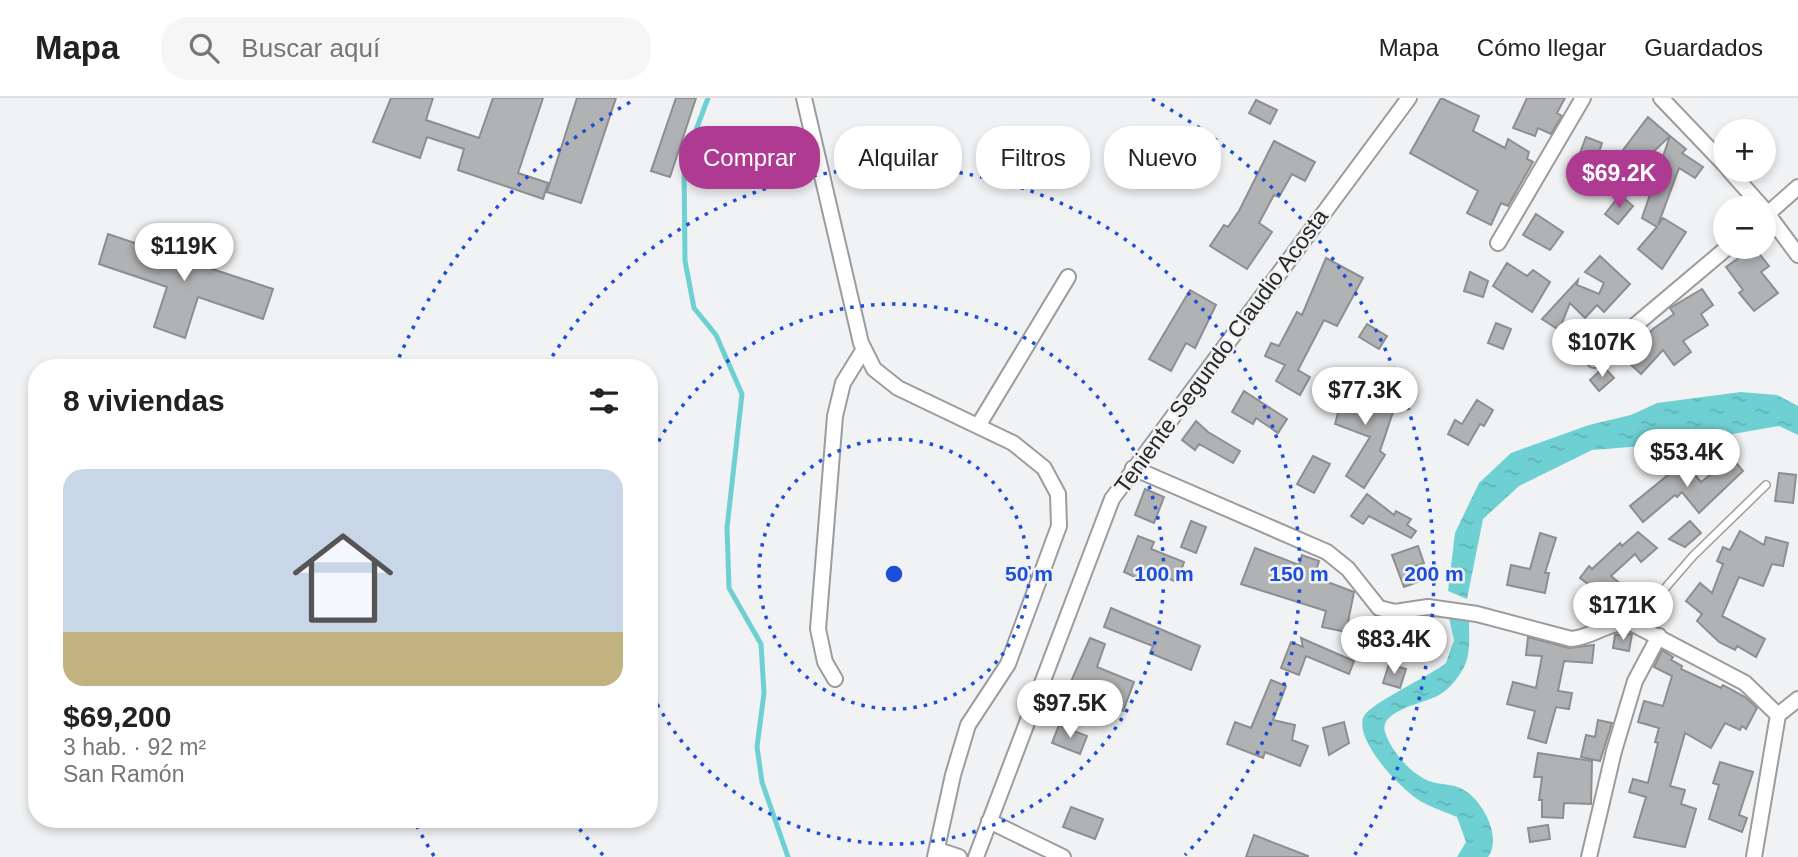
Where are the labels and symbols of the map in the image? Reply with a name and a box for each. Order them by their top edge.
pin: $69.2K [1562,150,1676,210]
street label: Teniente Segundo Claudio Acosta [1109,204,1333,498]
pin: $119K [135,223,233,283]
pin: $107K [1553,320,1651,379]
pin: $77.3K [1308,368,1422,427]
pin: $53.4K [1630,430,1744,489]
centre of rings [882,562,906,586]
text: 50 m [1005,562,1053,585]
text: 100 m [1134,562,1194,585]
text: 150 m [1269,562,1329,585]
text: 200 m [1404,562,1464,585]
pin: $171K [1574,582,1672,642]
pin: $83.4K [1337,616,1451,676]
pin: $97.5K [1013,680,1127,740]

